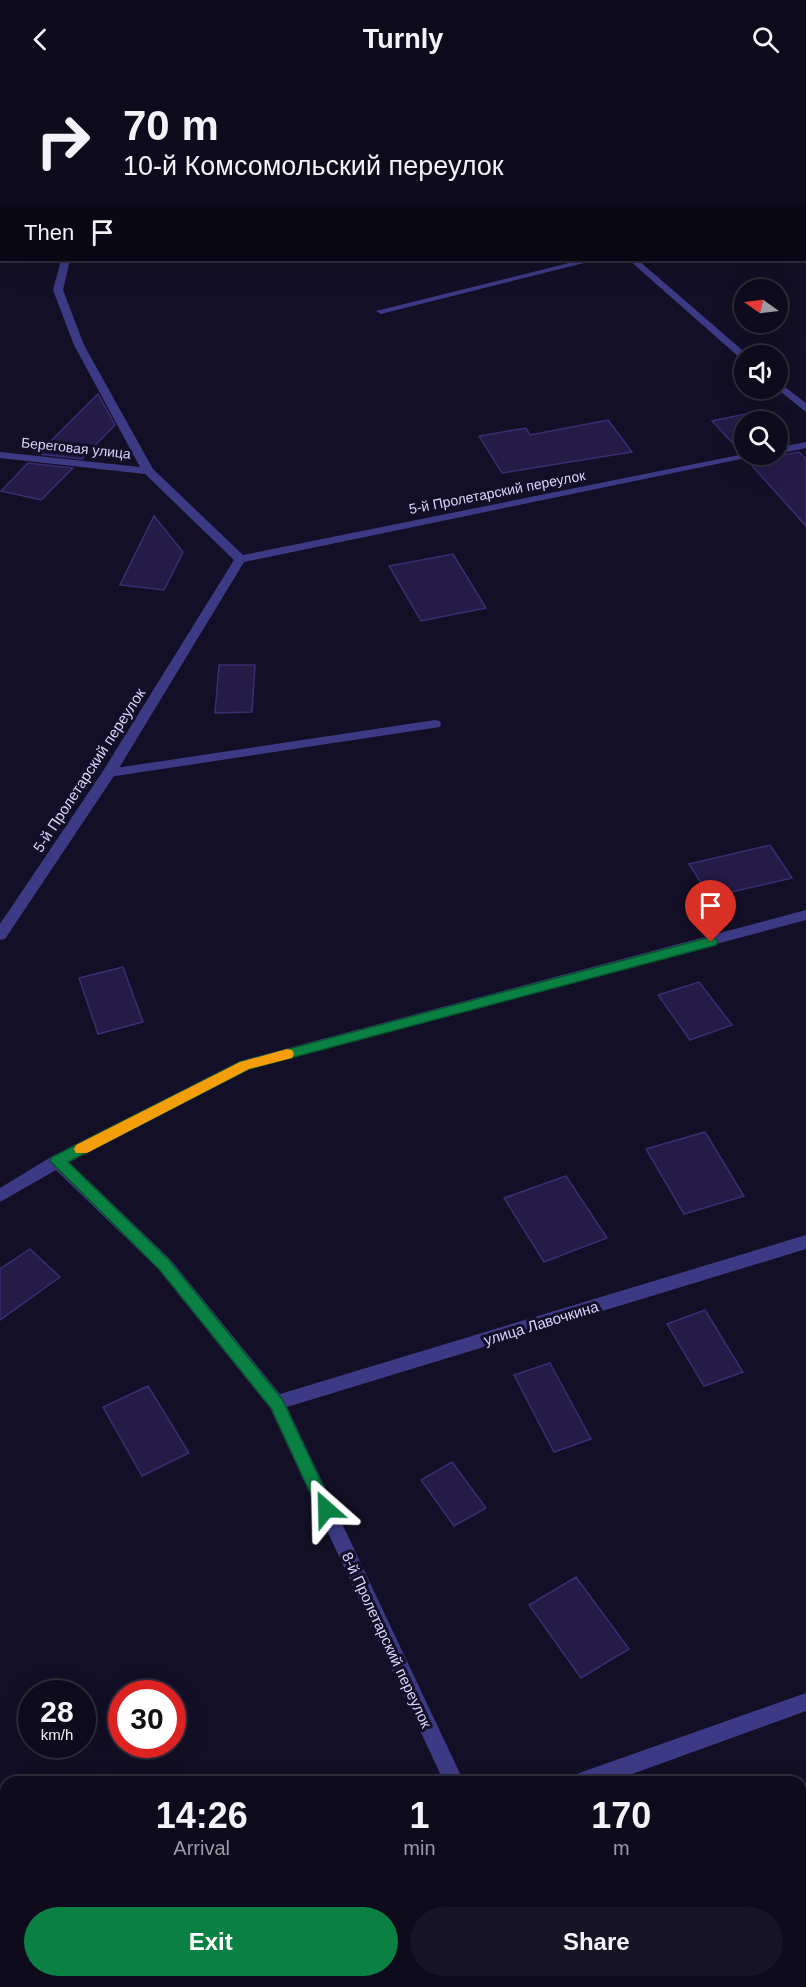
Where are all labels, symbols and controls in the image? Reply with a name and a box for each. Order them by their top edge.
icon: back [24,23,57,56]
icon: search [749,23,782,56]
text: Turnly [363,24,443,54]
icon: right [24,102,102,180]
text: 70 m [123,102,219,149]
text: 10-й Комсомольский переулок [123,151,504,181]
icon: arrive [86,216,119,249]
text: Then [24,220,74,245]
north arrow [734,279,788,333]
map controls [734,279,788,465]
button: sound [734,345,788,399]
button: search [734,411,788,465]
street label: Береговая улица [20,434,132,462]
street label: 5-й Пролетарский переулок [408,467,587,517]
street label: 5-й Пролетарский переулок [30,685,149,855]
pin [685,880,736,942]
icon: arrive [694,889,727,922]
street label: улица Лавочкина [482,1297,601,1348]
position arrow [294,1477,358,1541]
street label: 8-й Пролетарский переулок [339,1549,435,1731]
speed limit sign: 30 [108,1680,186,1758]
text: 28 [40,1695,74,1728]
text: km/h [41,1726,73,1743]
text: 14:26 [156,1795,248,1836]
text: 1 [409,1795,429,1836]
text: 170 [591,1795,651,1836]
text: Arrival [173,1837,230,1859]
text: min [403,1837,436,1859]
text: m [613,1837,630,1859]
button: Exit [24,1907,398,1976]
button: Share [410,1907,783,1976]

